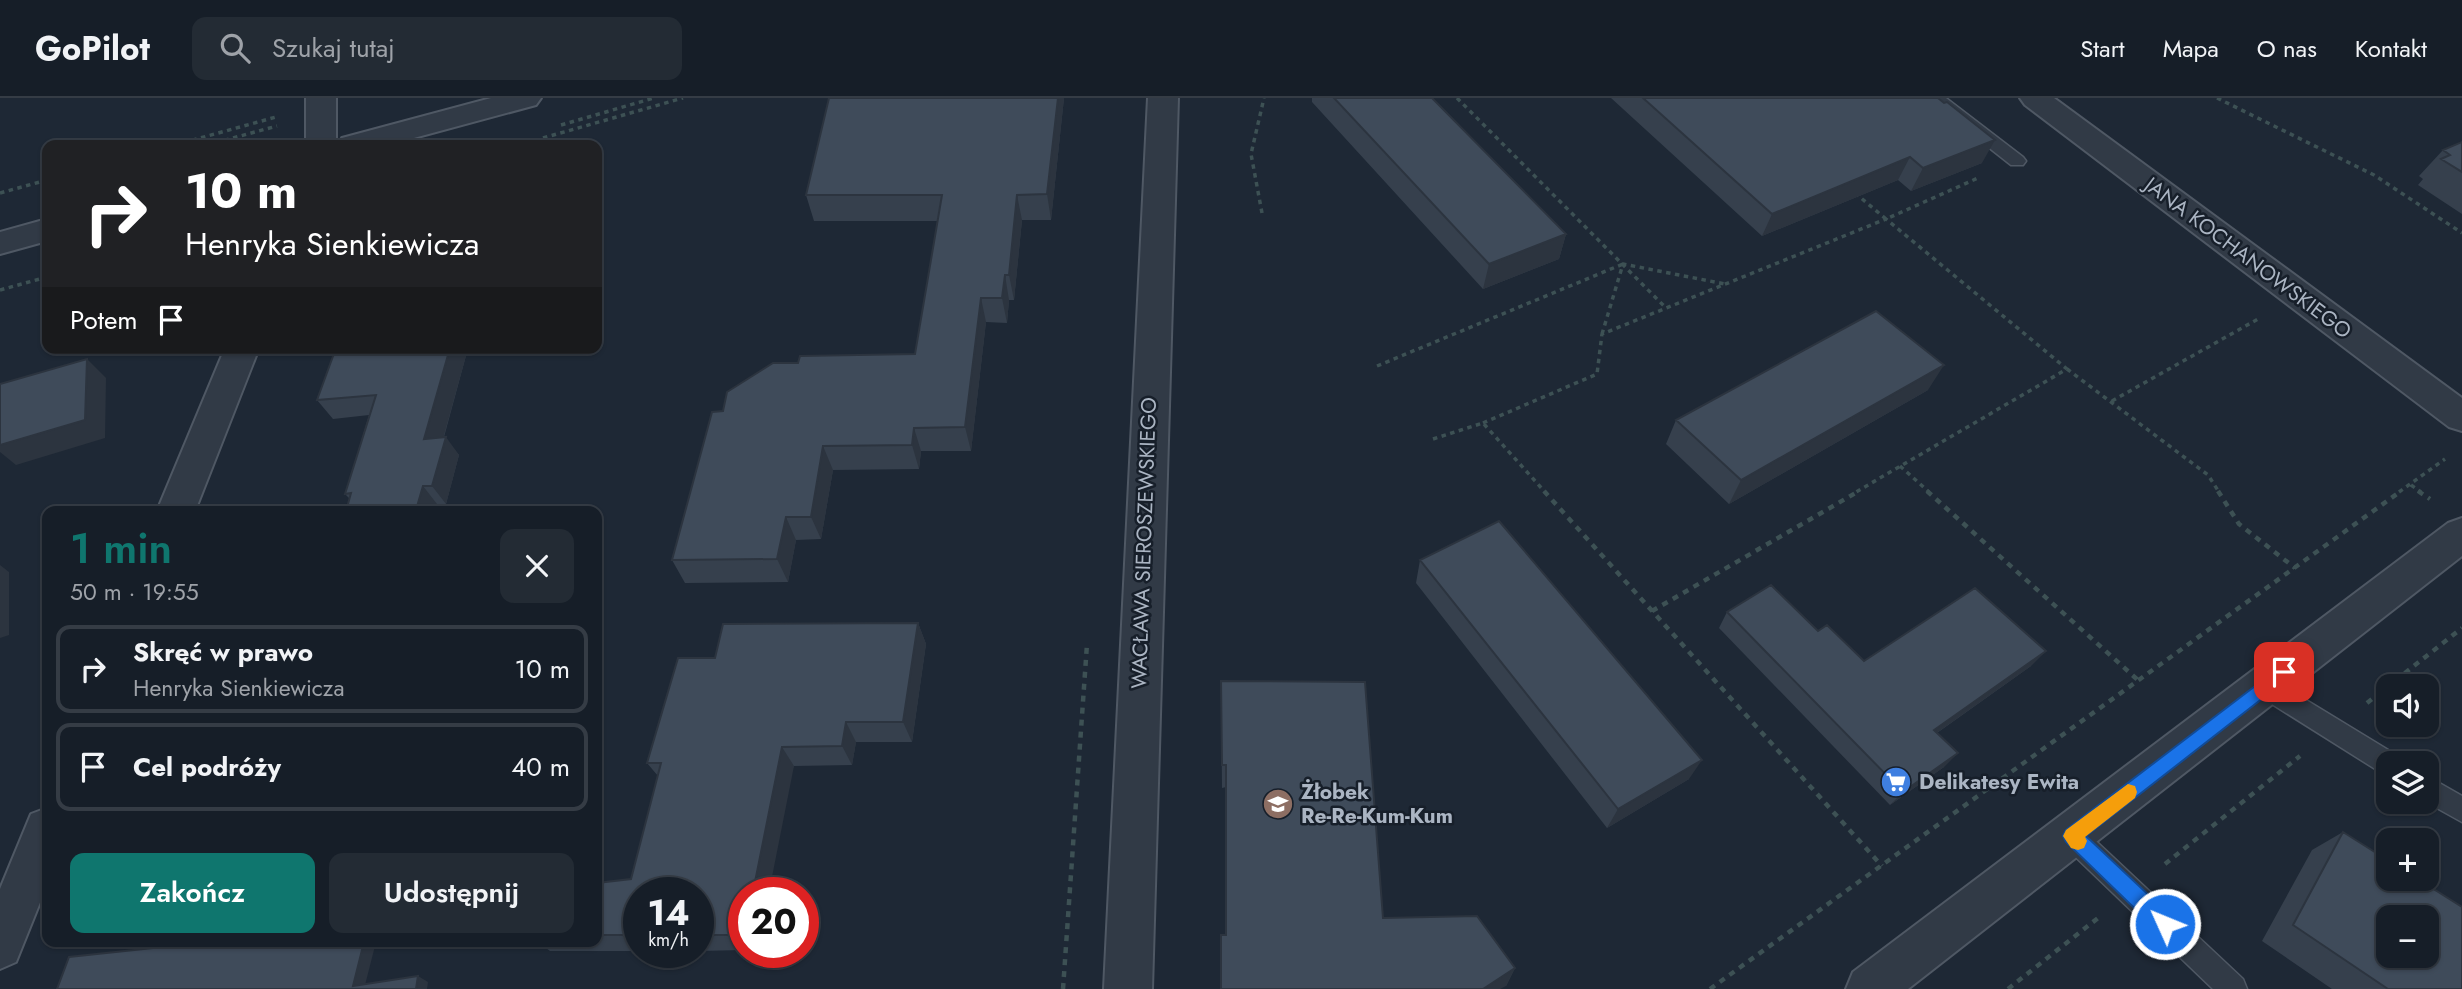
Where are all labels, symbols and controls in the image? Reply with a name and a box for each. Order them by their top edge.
search box [192,17,682,80]
text: GoPilot [35,25,150,72]
icon: search [216,29,254,67]
text: Szukaj tutaj [272,29,395,67]
text: Start [2080,31,2125,66]
text: Mapa [2163,31,2219,66]
text: O nas [2257,31,2317,66]
text: Kontakt [2355,31,2427,66]
text: 10 m [185,156,297,226]
icon: right [70,168,161,259]
street label: JANA KOCHANOWSKIEGO [2136,168,2358,346]
text: Henryka Sienkiewicza [185,221,479,267]
text: Potem [70,301,138,339]
icon: arrive [152,301,190,339]
street label: WACŁAWA SIEROSZEWSKIEGO [1124,397,1164,689]
text: 1 min [70,518,172,579]
button: close [500,529,574,603]
text: 50 m · 19:55 [70,575,199,609]
text: Skręć w prawo [133,633,313,671]
pin [2254,642,2314,702]
icon: right [74,650,112,688]
text: 10 m [515,650,570,688]
icon: arrive [2265,653,2303,691]
text: Henryka Sienkiewicza [133,671,345,705]
map controls [2376,674,2439,968]
button: sound [2376,674,2439,737]
icon: arrive [74,748,112,786]
text: Cel podróży [133,748,281,786]
text: 40 m [511,748,570,786]
button: layers [2376,751,2439,814]
supermarket icon: Delikatesy Ewita [1879,765,1913,799]
place label: Delikatesy Ewita [1919,767,2079,797]
place label: Żłobek Re-Re-Kum-Kum [1301,777,1453,831]
school or university icon: Żłobek Re-Re-Kum-Kum [1261,787,1295,821]
button: + [2376,828,2439,891]
button: Zakończ [70,853,315,933]
button: Udostępnij [329,853,574,933]
speed limit sign: 20 [728,877,819,968]
position arrow [2128,887,2202,961]
text: 14 [647,888,690,938]
button: − [2376,905,2439,968]
text: km/h [648,927,689,953]

